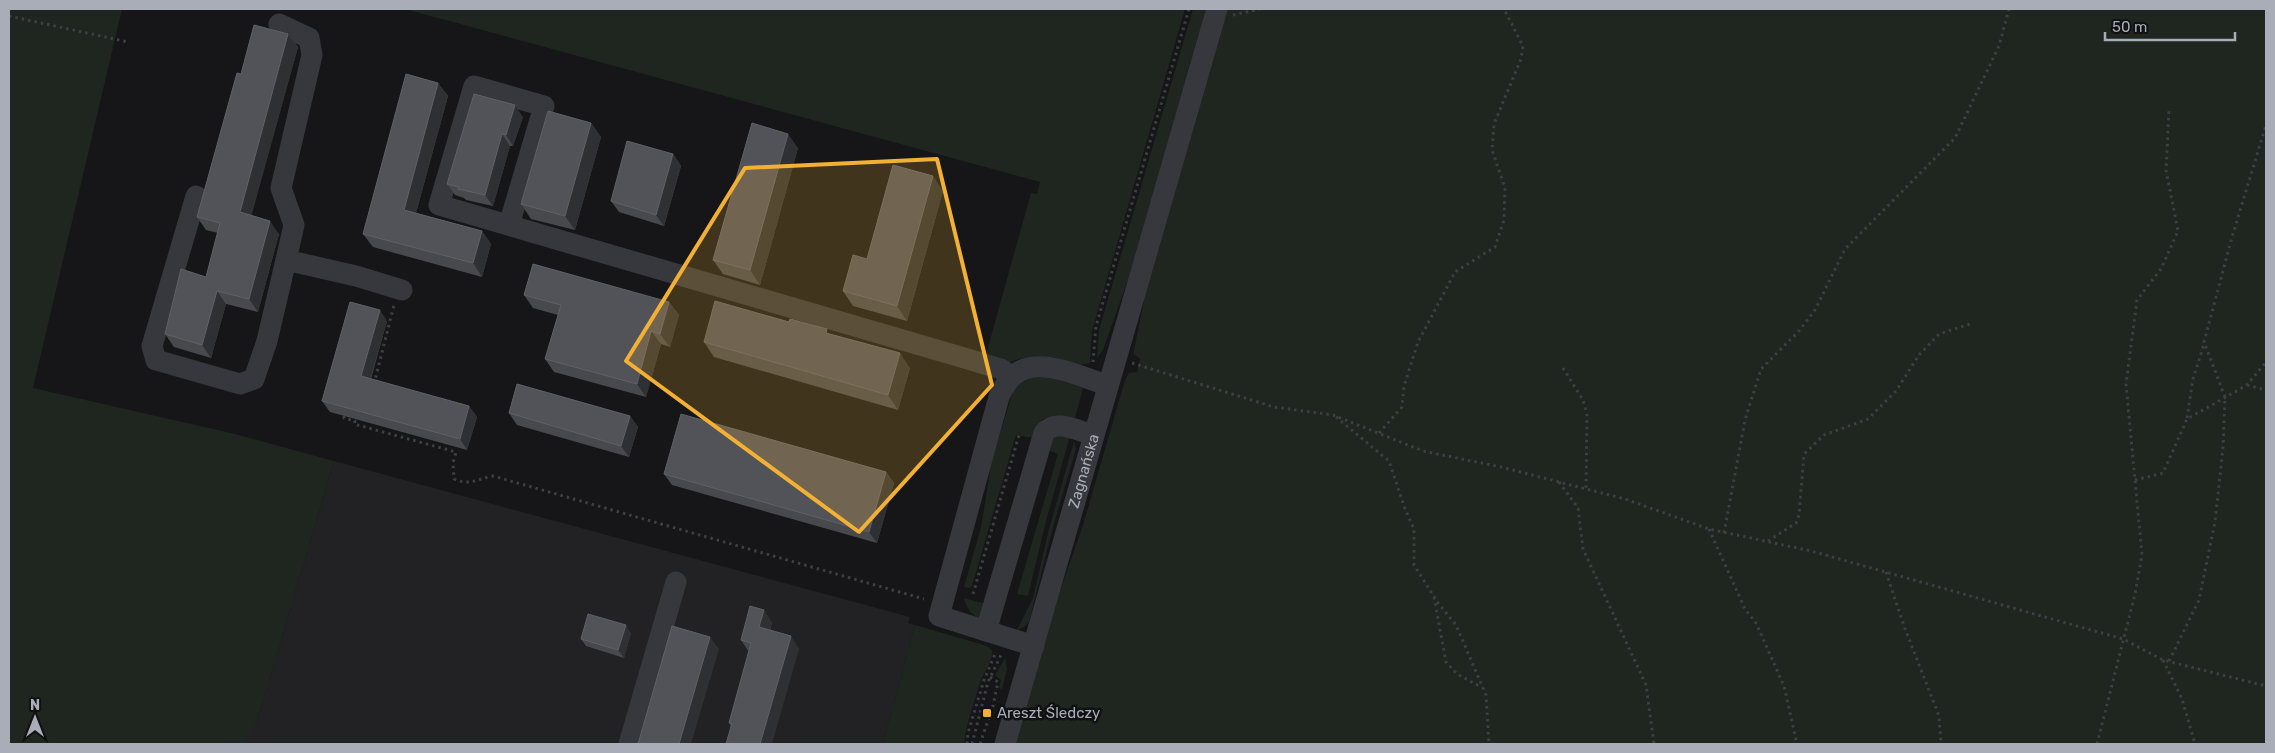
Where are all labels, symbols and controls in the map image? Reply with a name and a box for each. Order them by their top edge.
scale bar [2105,10,2235,42]
text: 50 m [2112,18,2147,36]
street label: Zagnańska [1064,432,1103,510]
north arrow [10,693,60,743]
text: N [30,697,40,714]
place label: Areszt Śledczy [997,704,1100,722]
marker: Areszt Śledczy [981,707,993,719]

